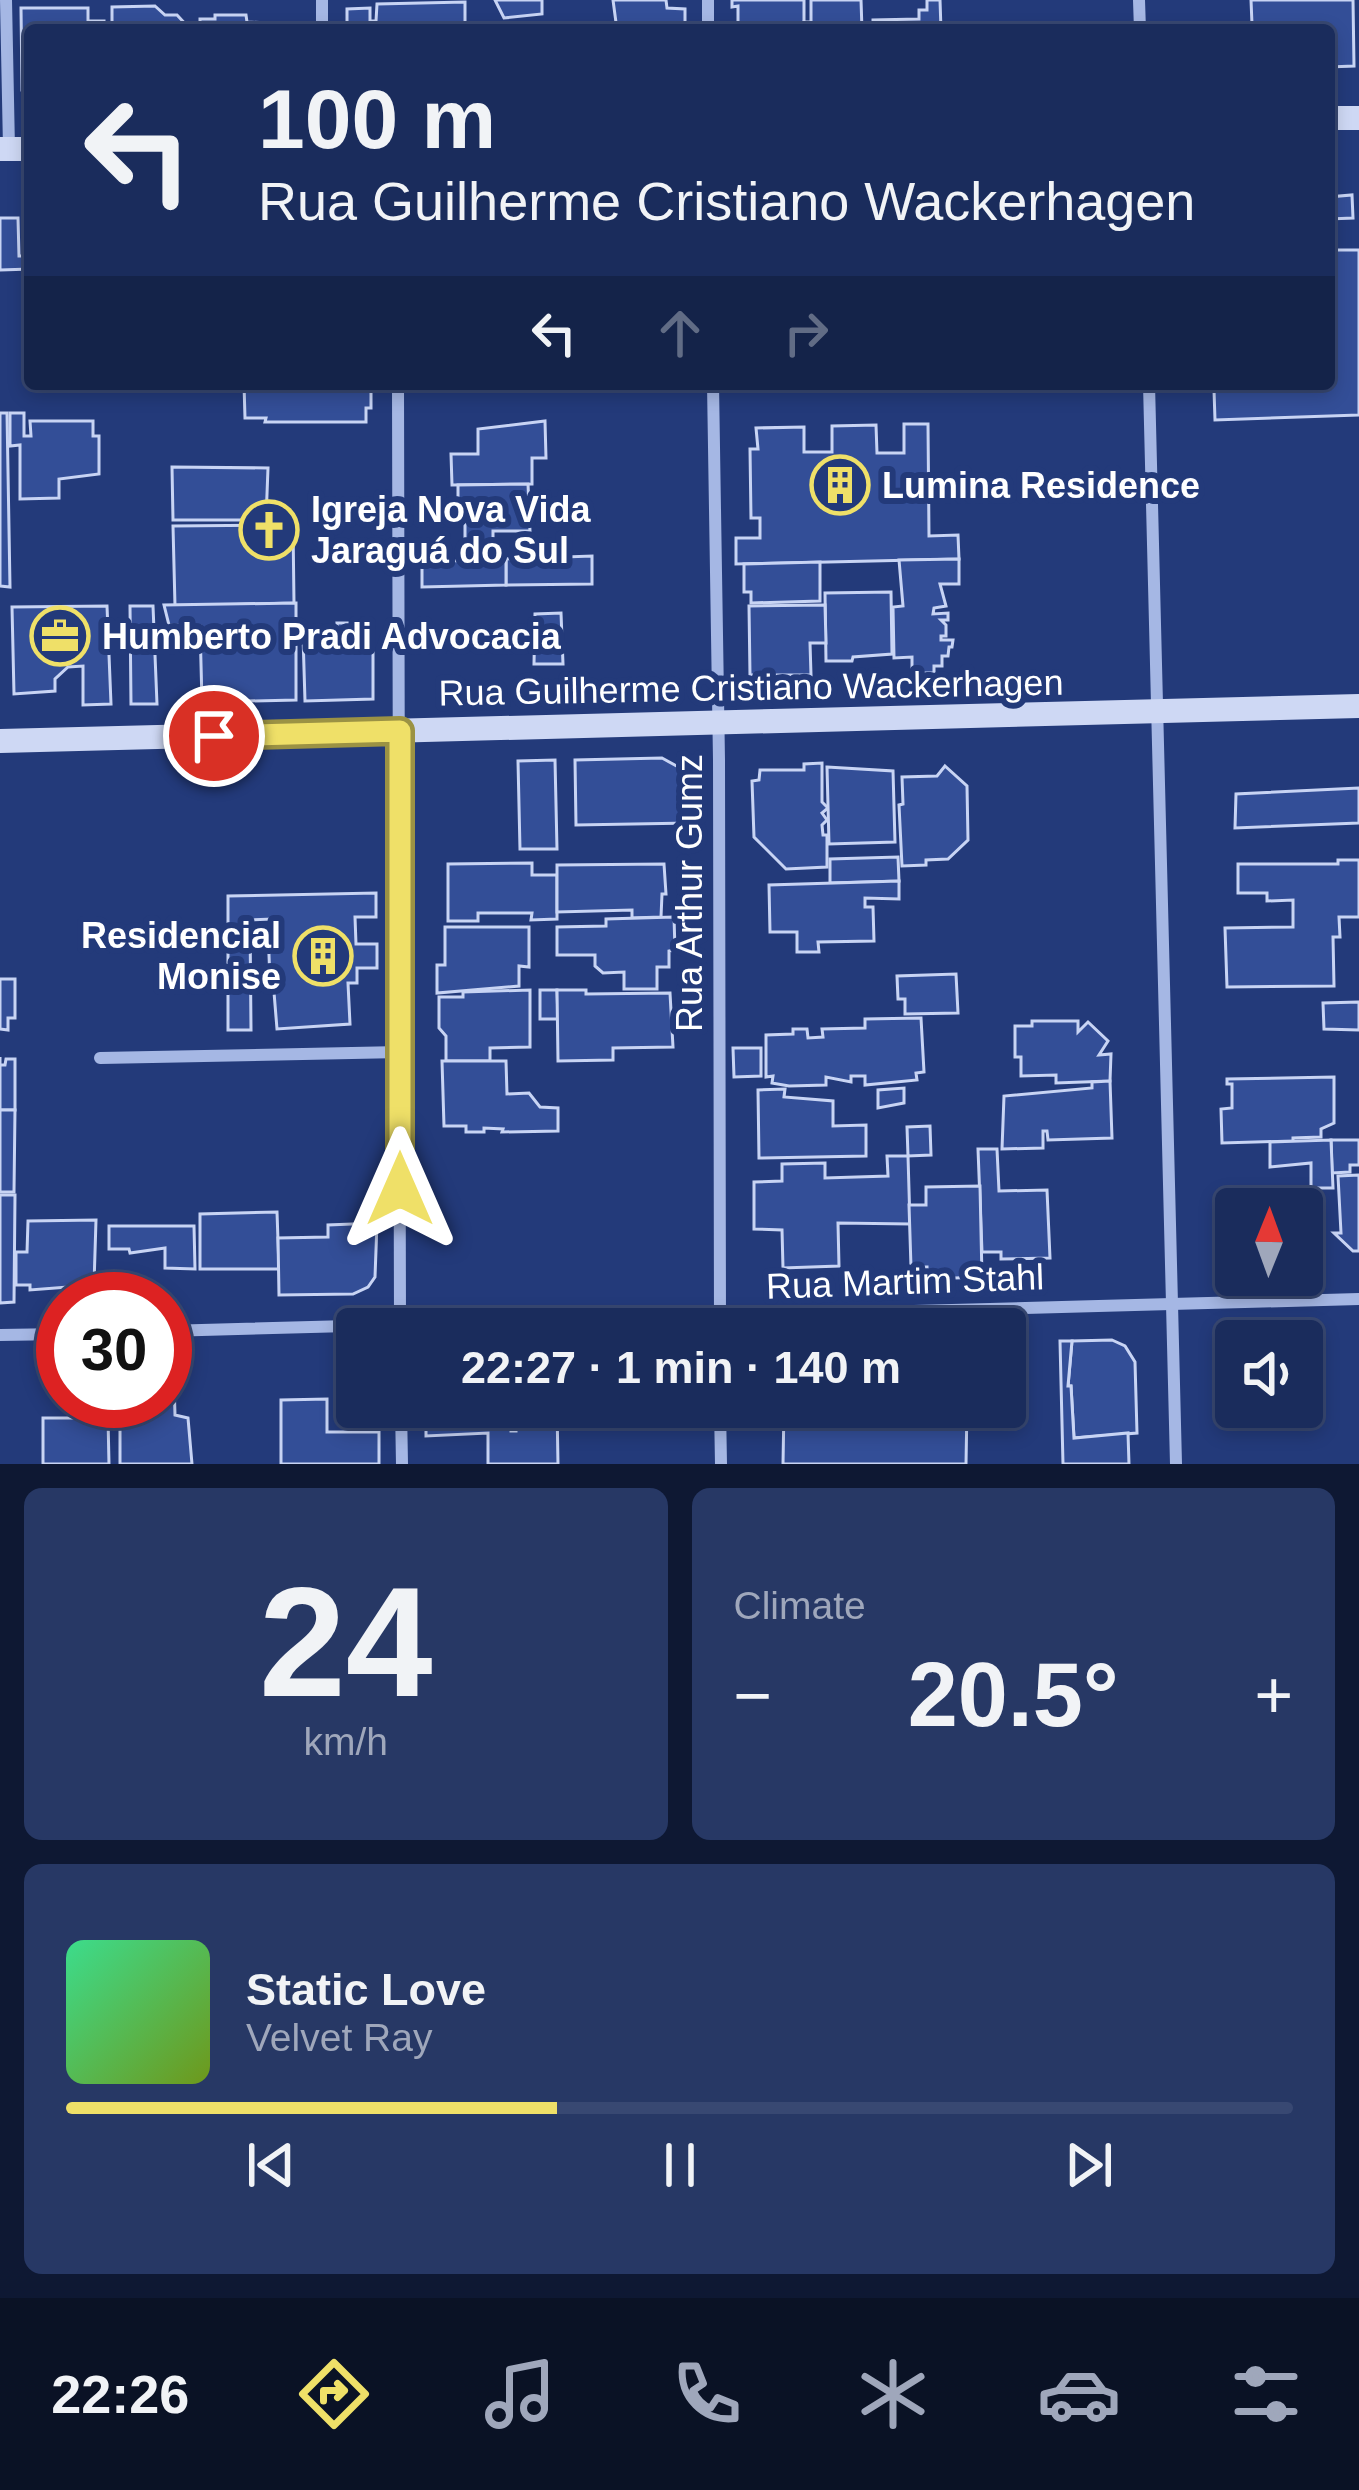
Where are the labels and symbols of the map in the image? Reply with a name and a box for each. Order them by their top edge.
building icon: Lumina Residence [809,454,871,516]
place label: Lumina Residence [882,465,1200,506]
place label: Igreja Nova Vida Jaraguá do Sul [311,489,591,571]
church icon: Igreja Nova Vida Jaraguá do Sul [238,499,300,561]
office icon: Humberto Pradi Advocacia [29,605,91,667]
place label: Humberto Pradi Advocacia [102,616,562,657]
street label: Rua Guilherme Cristiano Wackerhagen [438,662,1064,713]
pin [163,685,265,787]
street label: Rua Arthur Gumz [669,754,710,1032]
place label: Residencial Monise [81,915,281,997]
building icon: Residencial Monise [292,925,354,987]
position arrow [337,1126,463,1252]
north arrow [1215,1188,1323,1296]
street label: Rua Martim Stahl [765,1256,1045,1307]
speed limit sign: 30 [36,1272,192,1428]

